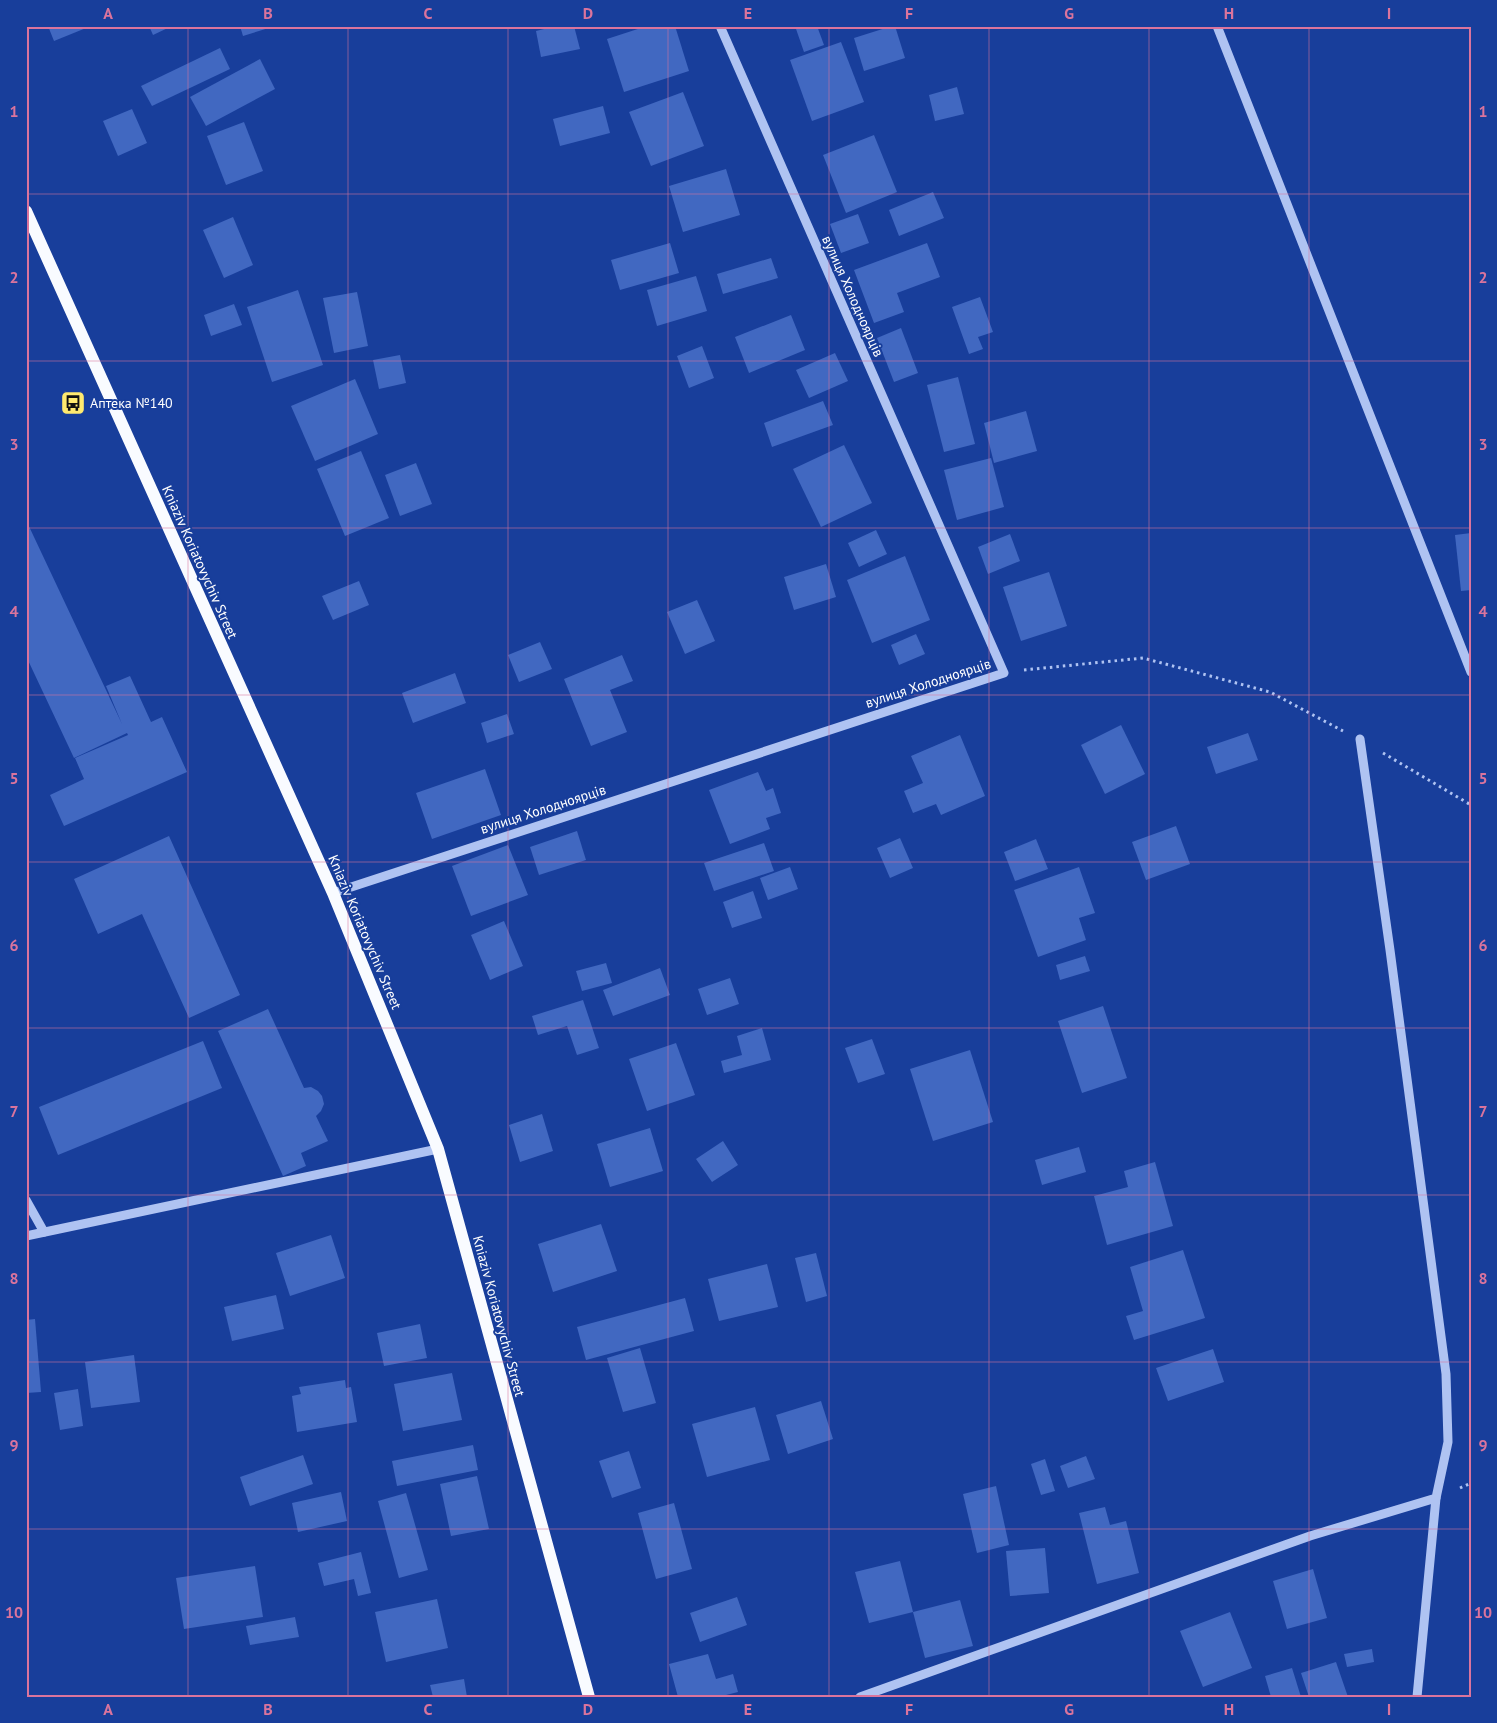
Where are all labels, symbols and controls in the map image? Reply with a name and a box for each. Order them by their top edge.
text: A [103,3,113,23]
text: B [263,3,273,23]
text: C [424,3,433,23]
text: D [583,3,593,23]
text: E [744,3,752,23]
text: F [905,3,913,23]
text: G [1064,3,1074,23]
text: H [1224,3,1234,23]
text: I [1387,3,1391,23]
text: 1 [9,101,19,121]
text: 1 [1478,101,1488,121]
street label: вулиця Холодноярців [818,233,888,359]
text: 2 [9,267,19,287]
text: 2 [1478,267,1488,287]
bus stop icon: Аптека №140 [60,390,86,416]
place label: Аптека №140 [90,394,173,412]
text: 3 [9,434,19,454]
text: 3 [1478,434,1488,454]
street label: Kniaziv Koriatovychiv Street [158,483,242,642]
text: 4 [9,601,19,621]
text: 4 [1478,601,1488,621]
street label: вулиця Холодноярців [863,654,993,712]
text: 5 [9,768,19,788]
text: 5 [1478,768,1488,788]
street label: вулиця Холодноярців [478,780,608,838]
street label: Kniaziv Koriatovychiv Street [324,852,406,1012]
text: 6 [9,935,19,955]
text: 6 [1478,935,1488,955]
text: 7 [9,1101,19,1121]
text: 7 [1478,1101,1488,1121]
street label: Kniaziv Koriatovychiv Street [469,1234,529,1399]
text: 8 [9,1268,19,1288]
text: 8 [1478,1268,1488,1288]
text: 9 [9,1435,19,1455]
text: 9 [1478,1435,1488,1455]
text: 10 [5,1602,23,1622]
text: 10 [1474,1602,1492,1622]
text: A [103,1699,113,1719]
text: B [263,1699,273,1719]
text: C [424,1699,433,1719]
text: D [583,1699,593,1719]
text: E [744,1699,752,1719]
text: F [905,1699,913,1719]
text: G [1064,1699,1074,1719]
text: H [1224,1699,1234,1719]
text: I [1387,1699,1391,1719]

